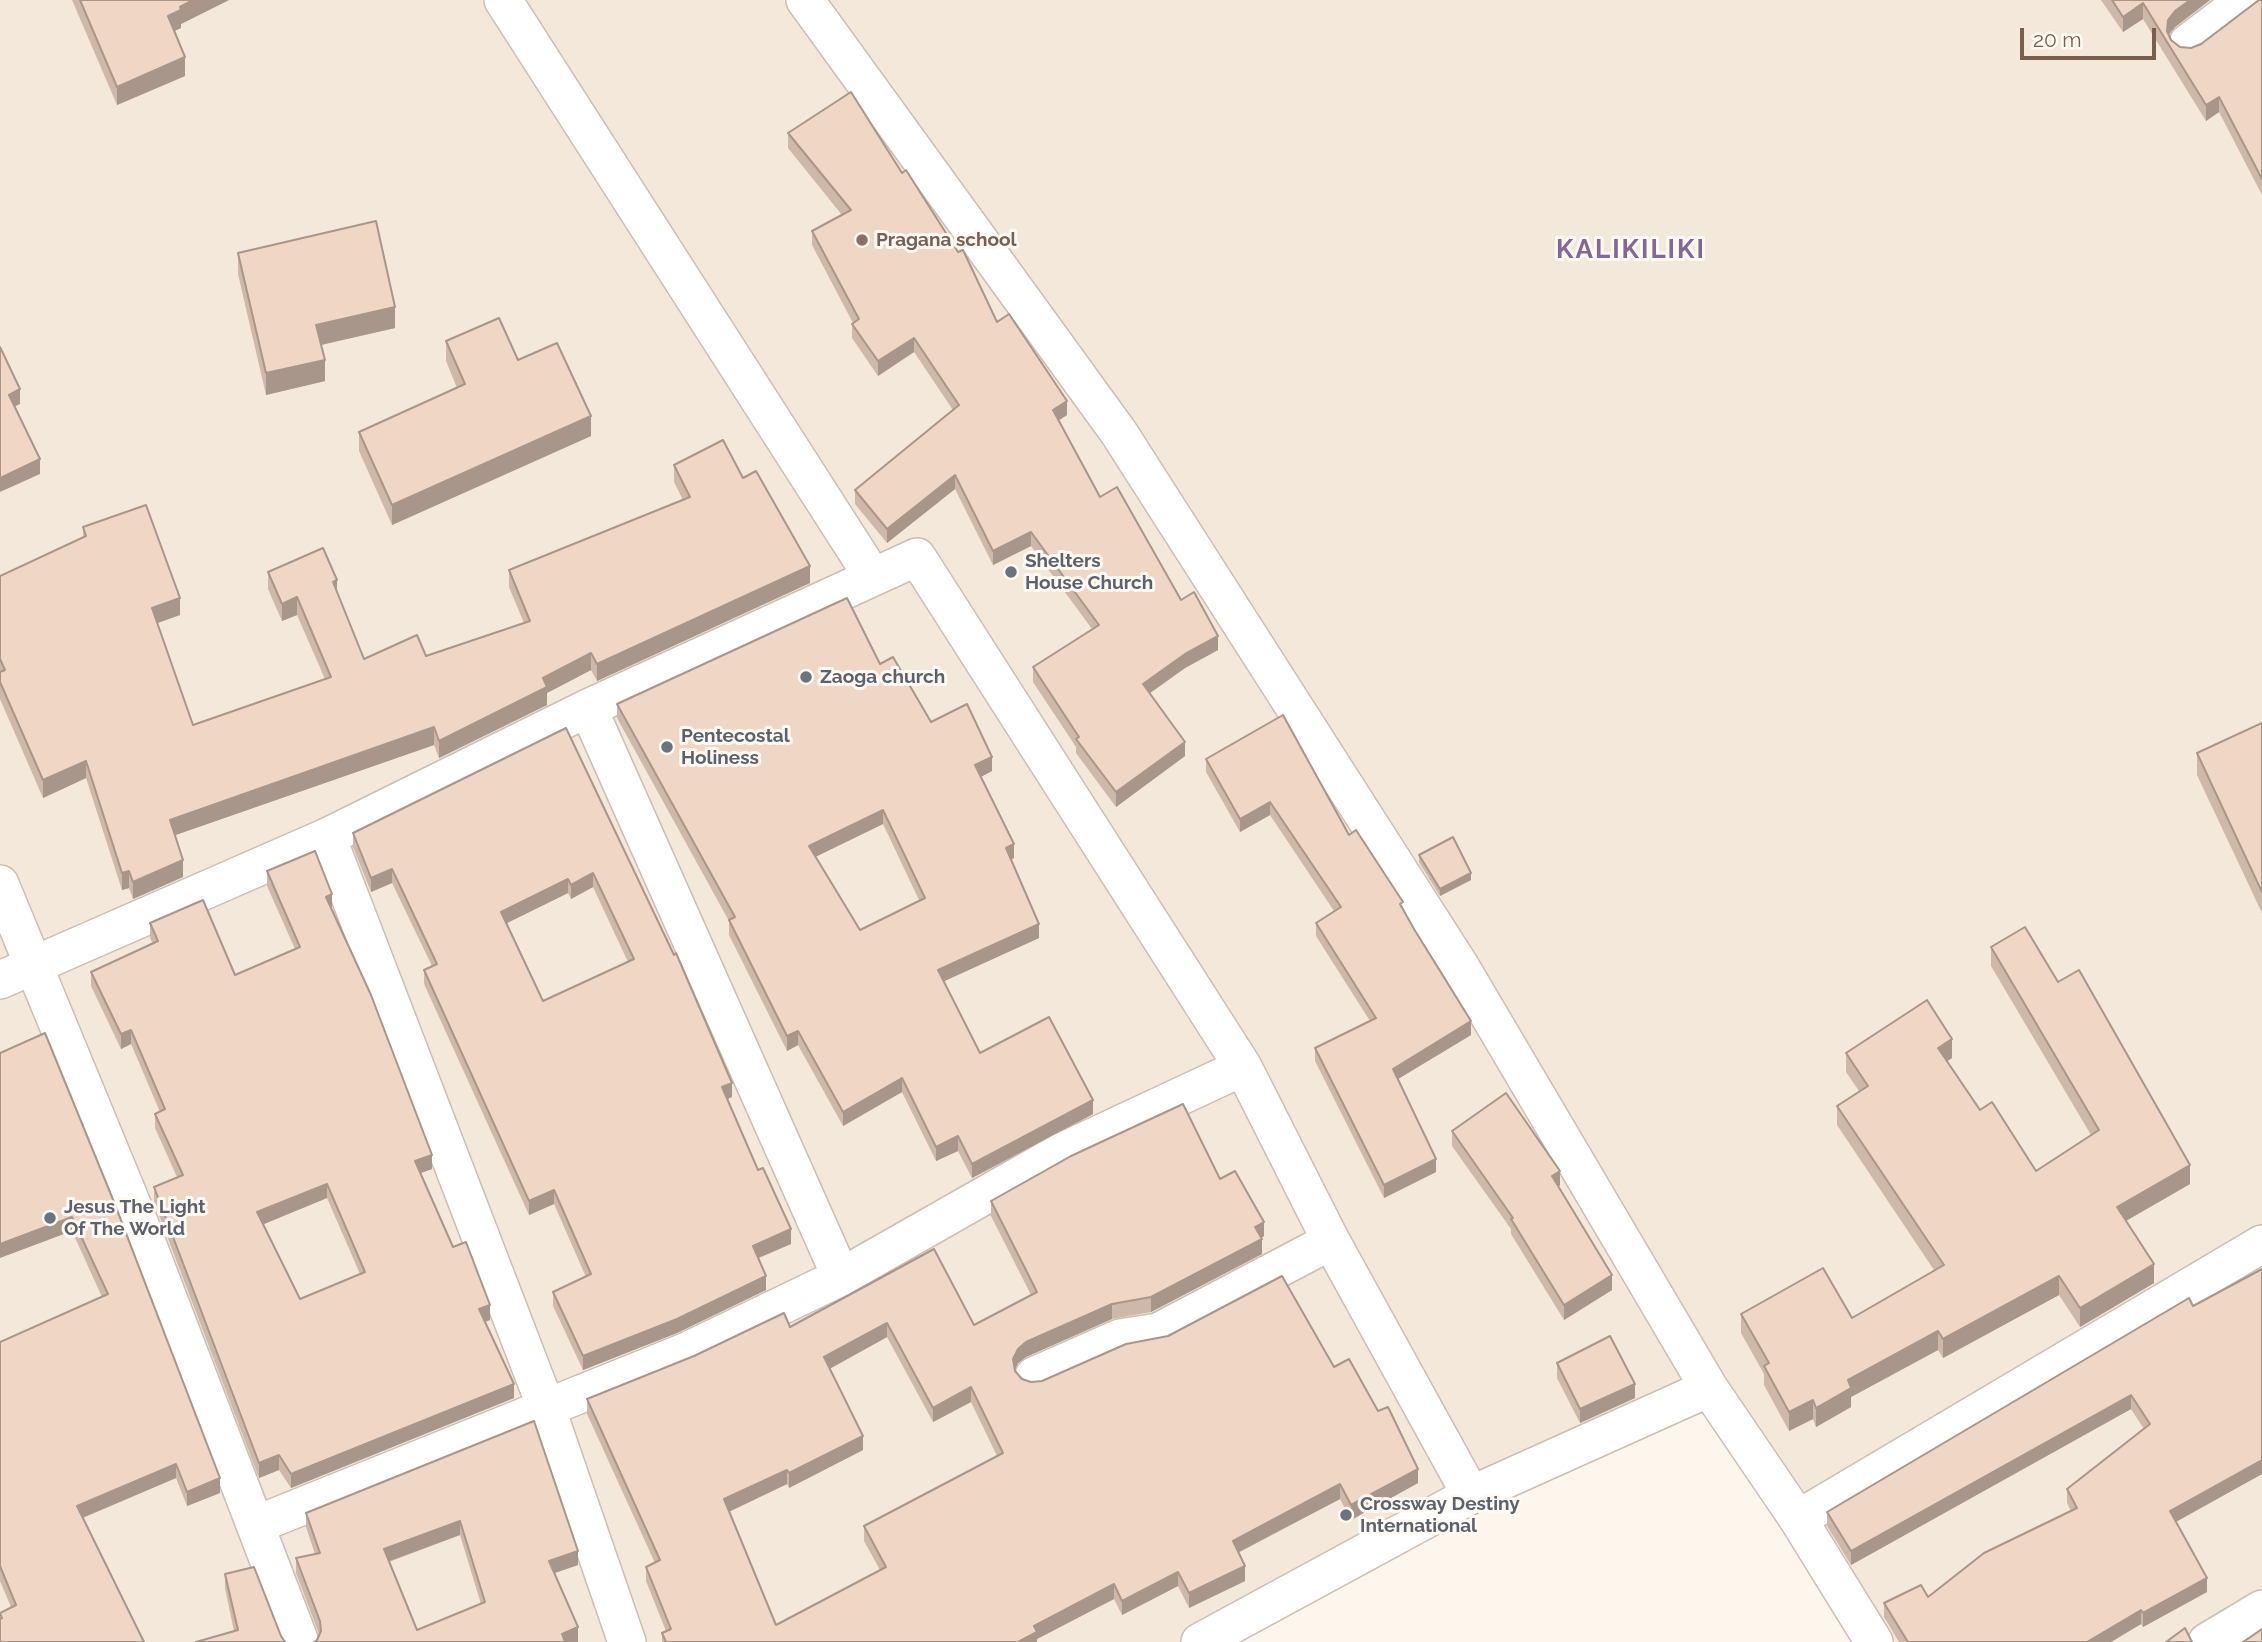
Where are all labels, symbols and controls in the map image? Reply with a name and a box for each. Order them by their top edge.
scale bar [2024,14,2160,58]
text: 20 m [2033,27,2081,52]
place label: Pragana school [876,229,1017,251]
marker: Pragana school [854,232,870,248]
district label: KALIKILIKI [1557,234,1705,266]
place label: Shelters House Church [1025,550,1153,594]
marker: Shelters House Church [1003,564,1019,580]
place label: Zaoga church [820,666,945,688]
marker: Zaoga church [798,669,814,685]
place label: Pentecostal Holiness [681,725,790,769]
marker: Pentecostal Holiness [659,739,675,755]
place label: Jesus The Light Of The World [64,1196,205,1240]
marker: Jesus The Light Of The World [42,1210,58,1226]
place label: Crossway Destiny International [1360,1493,1520,1537]
marker: Crossway Destiny International [1338,1507,1354,1523]

